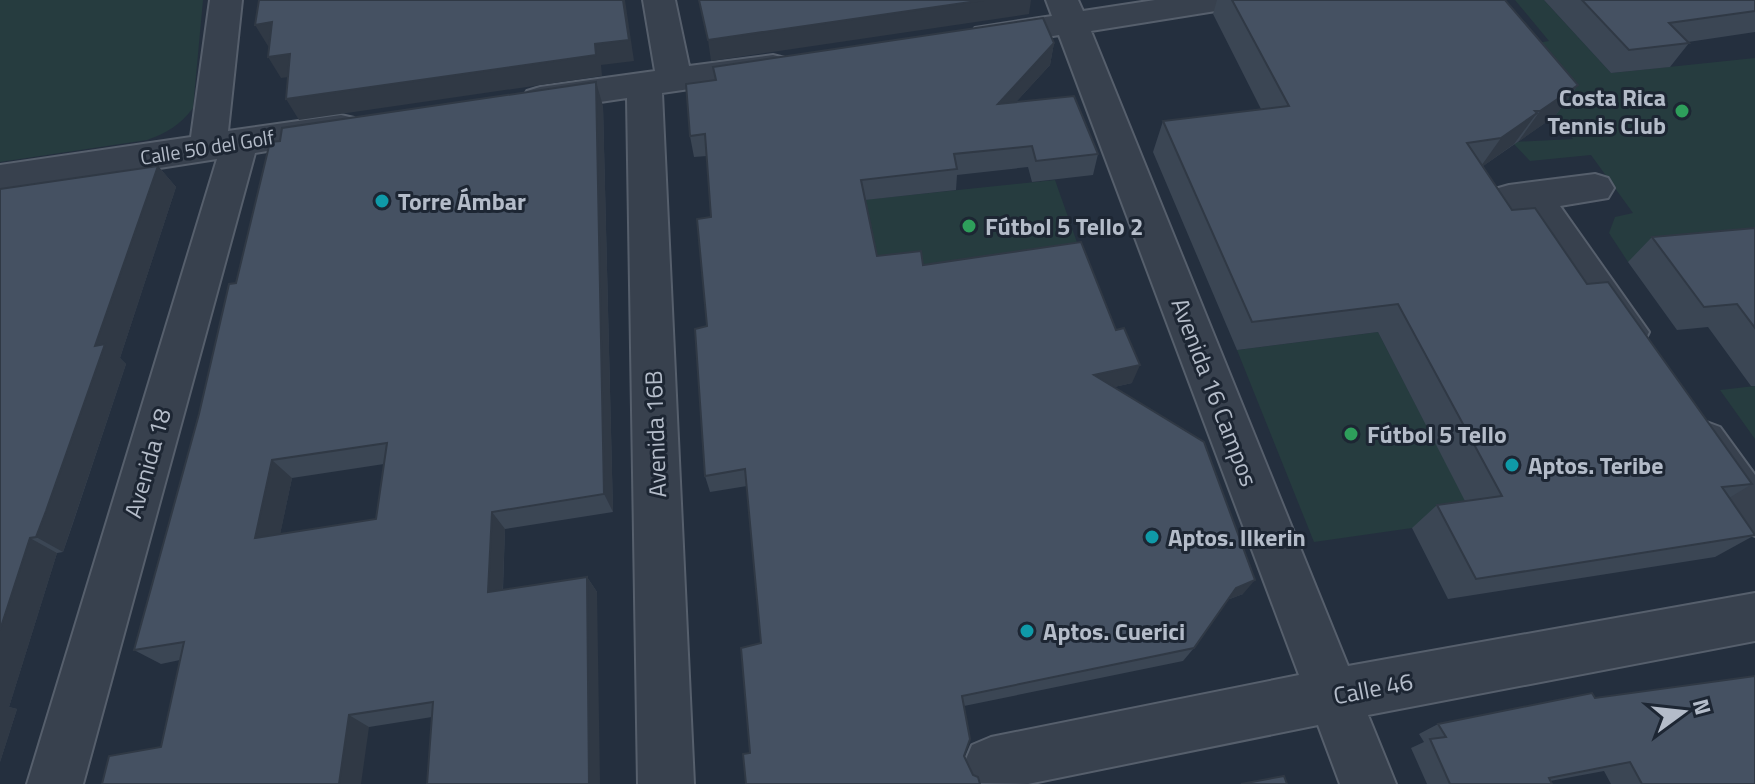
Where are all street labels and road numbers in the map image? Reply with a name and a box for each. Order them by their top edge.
street label: Calle 50 del Golf [138,121,277,173]
street label: Avenida 16 Campos [1162,293,1268,491]
street label: Avenida 16B [635,370,675,498]
street label: Avenida 18 [114,404,180,522]
street label: Calle 46 [1330,663,1416,713]

